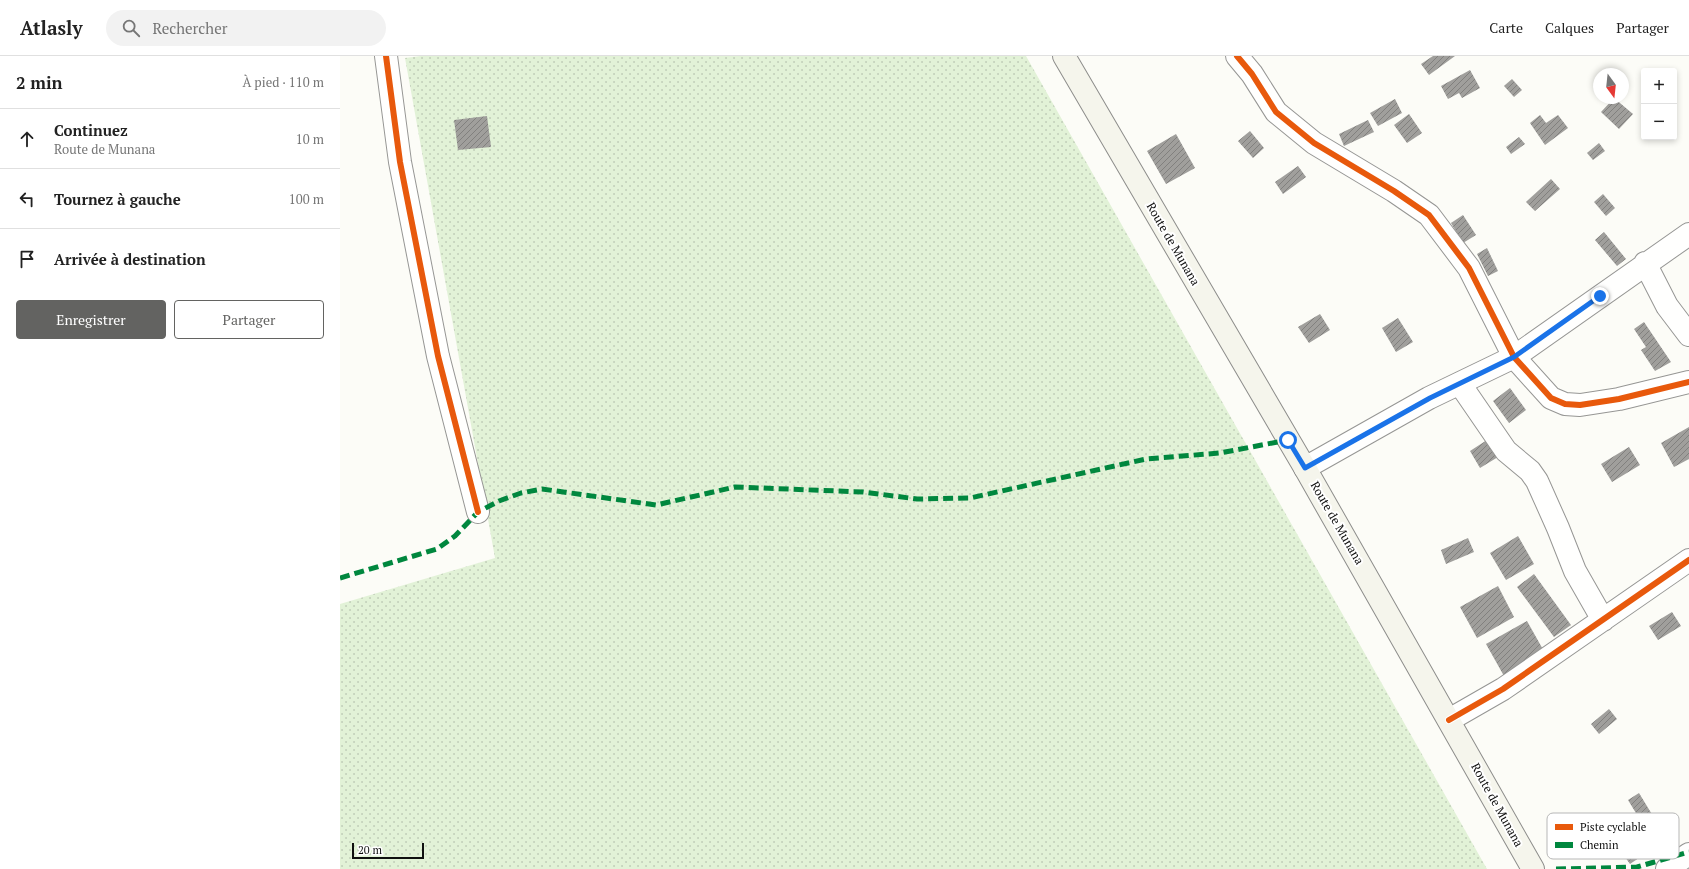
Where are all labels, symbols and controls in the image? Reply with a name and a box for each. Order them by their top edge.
search box [106,10,386,46]
text: Atlasly [20,15,82,40]
icon: search [120,17,142,39]
text: Rechercher [152,18,227,38]
text: Carte [1489,18,1523,37]
text: Calques [1545,18,1594,37]
text: Partager [1616,18,1669,37]
north arrow [1593,68,1629,104]
map controls [1641,68,1677,140]
button: + [1641,68,1677,104]
text: 2 min [16,71,63,94]
text: À pied · 110 m [243,73,324,91]
button: − [1641,104,1677,140]
text: Continuez [54,120,128,140]
icon: ahead [16,128,38,150]
text: 10 m [296,130,324,148]
text: Route de Munana [54,140,155,158]
icon: left [16,188,38,210]
text: Tournez à gauche [54,189,181,209]
text: 100 m [289,190,324,208]
street label: Route de Munana [1144,199,1203,288]
icon: arrive [16,248,38,270]
text: Arrivée à destination [54,249,206,269]
route end [1591,287,1609,305]
button: Enregistrer [16,300,166,339]
button: Partager [174,300,324,339]
route start [1279,431,1297,449]
street label: Route de Munana [1308,478,1367,567]
street label: Route de Munana [1468,760,1527,849]
legend [1547,813,1679,859]
text: Piste cyclable [1580,820,1647,834]
text: Chemin [1580,838,1619,852]
scale bar [352,841,424,860]
text: 20 m [358,843,382,857]

